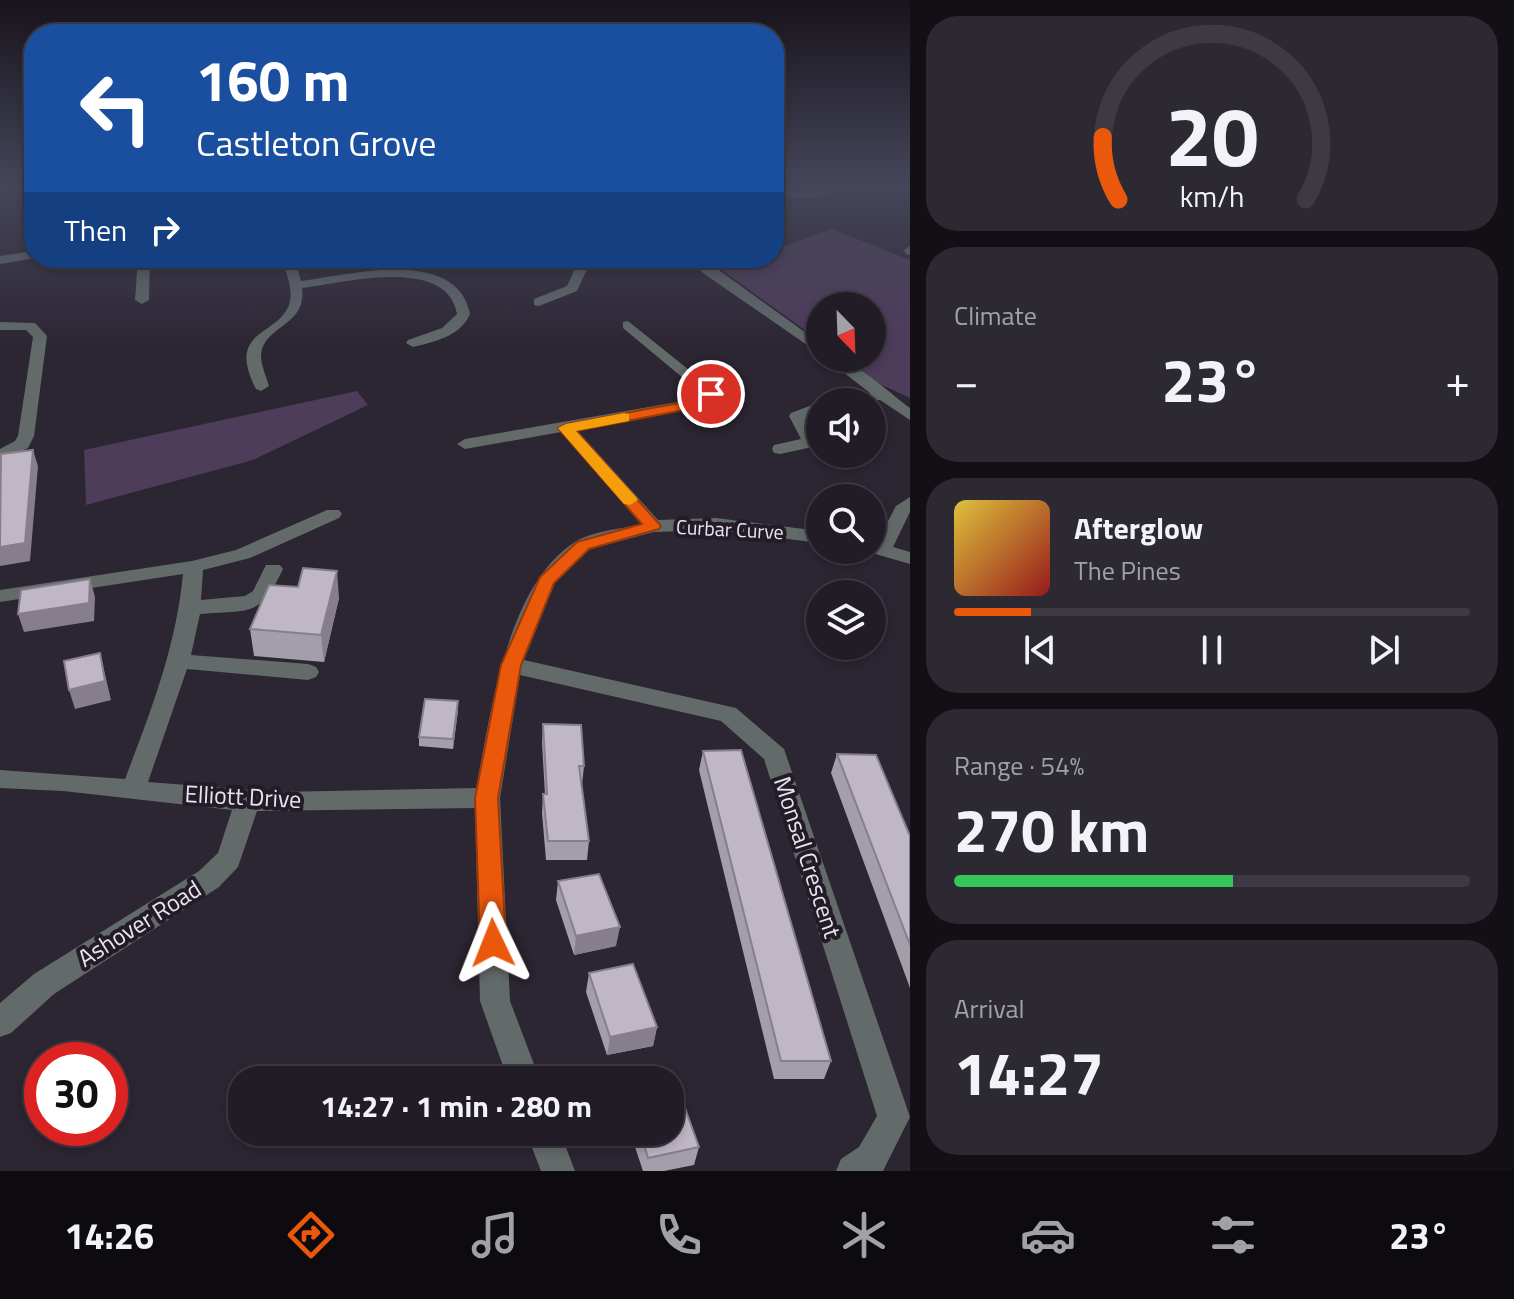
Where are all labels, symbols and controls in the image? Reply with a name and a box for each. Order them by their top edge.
text: 160 m [196,38,349,123]
icon: left [64,56,168,160]
text: 20 [1165,71,1259,197]
text: Castleton Grove [196,115,436,170]
text: km/h [1180,175,1244,218]
text: Then [64,207,127,253]
icon: right [143,208,187,252]
north arrow [806,292,886,372]
map controls [806,292,886,660]
text: Climate [954,296,1037,335]
text: 23° [1162,334,1262,425]
text: − [954,347,979,414]
text: + [1445,347,1470,414]
pin [677,360,745,428]
icon: arrive [689,372,733,416]
button: sound [806,388,886,468]
button: search [806,484,886,564]
text: Afterglow [1074,505,1203,551]
street label: Curbar Curve [675,511,785,547]
text: The Pines [1074,551,1181,590]
button: layers [806,580,886,660]
icon: previous [1018,628,1062,672]
icon: pause [1190,628,1234,672]
icon: next [1362,628,1406,672]
text: Range · 54% [954,746,1084,785]
street label: Monsal Crescent [765,772,851,943]
street label: Elliott Drive [184,775,302,817]
text: 270 km [954,784,1149,875]
street label: Ashover Road [70,871,208,975]
position arrow [451,901,535,985]
text: Arrival [954,989,1025,1028]
text: 14:27 [954,1027,1104,1118]
speed limit sign: 30 [24,1042,128,1146]
text: 14:27 · 1 min · 280 m [320,1083,592,1129]
icon: directions [283,1207,339,1263]
icon: music [467,1207,523,1263]
icon: phone [651,1207,707,1263]
icon: climate [836,1207,892,1263]
icon: car [1020,1207,1076,1263]
icon: filters [1205,1207,1261,1263]
text: 14:26 [64,1208,154,1263]
text: 23° [1389,1208,1450,1263]

